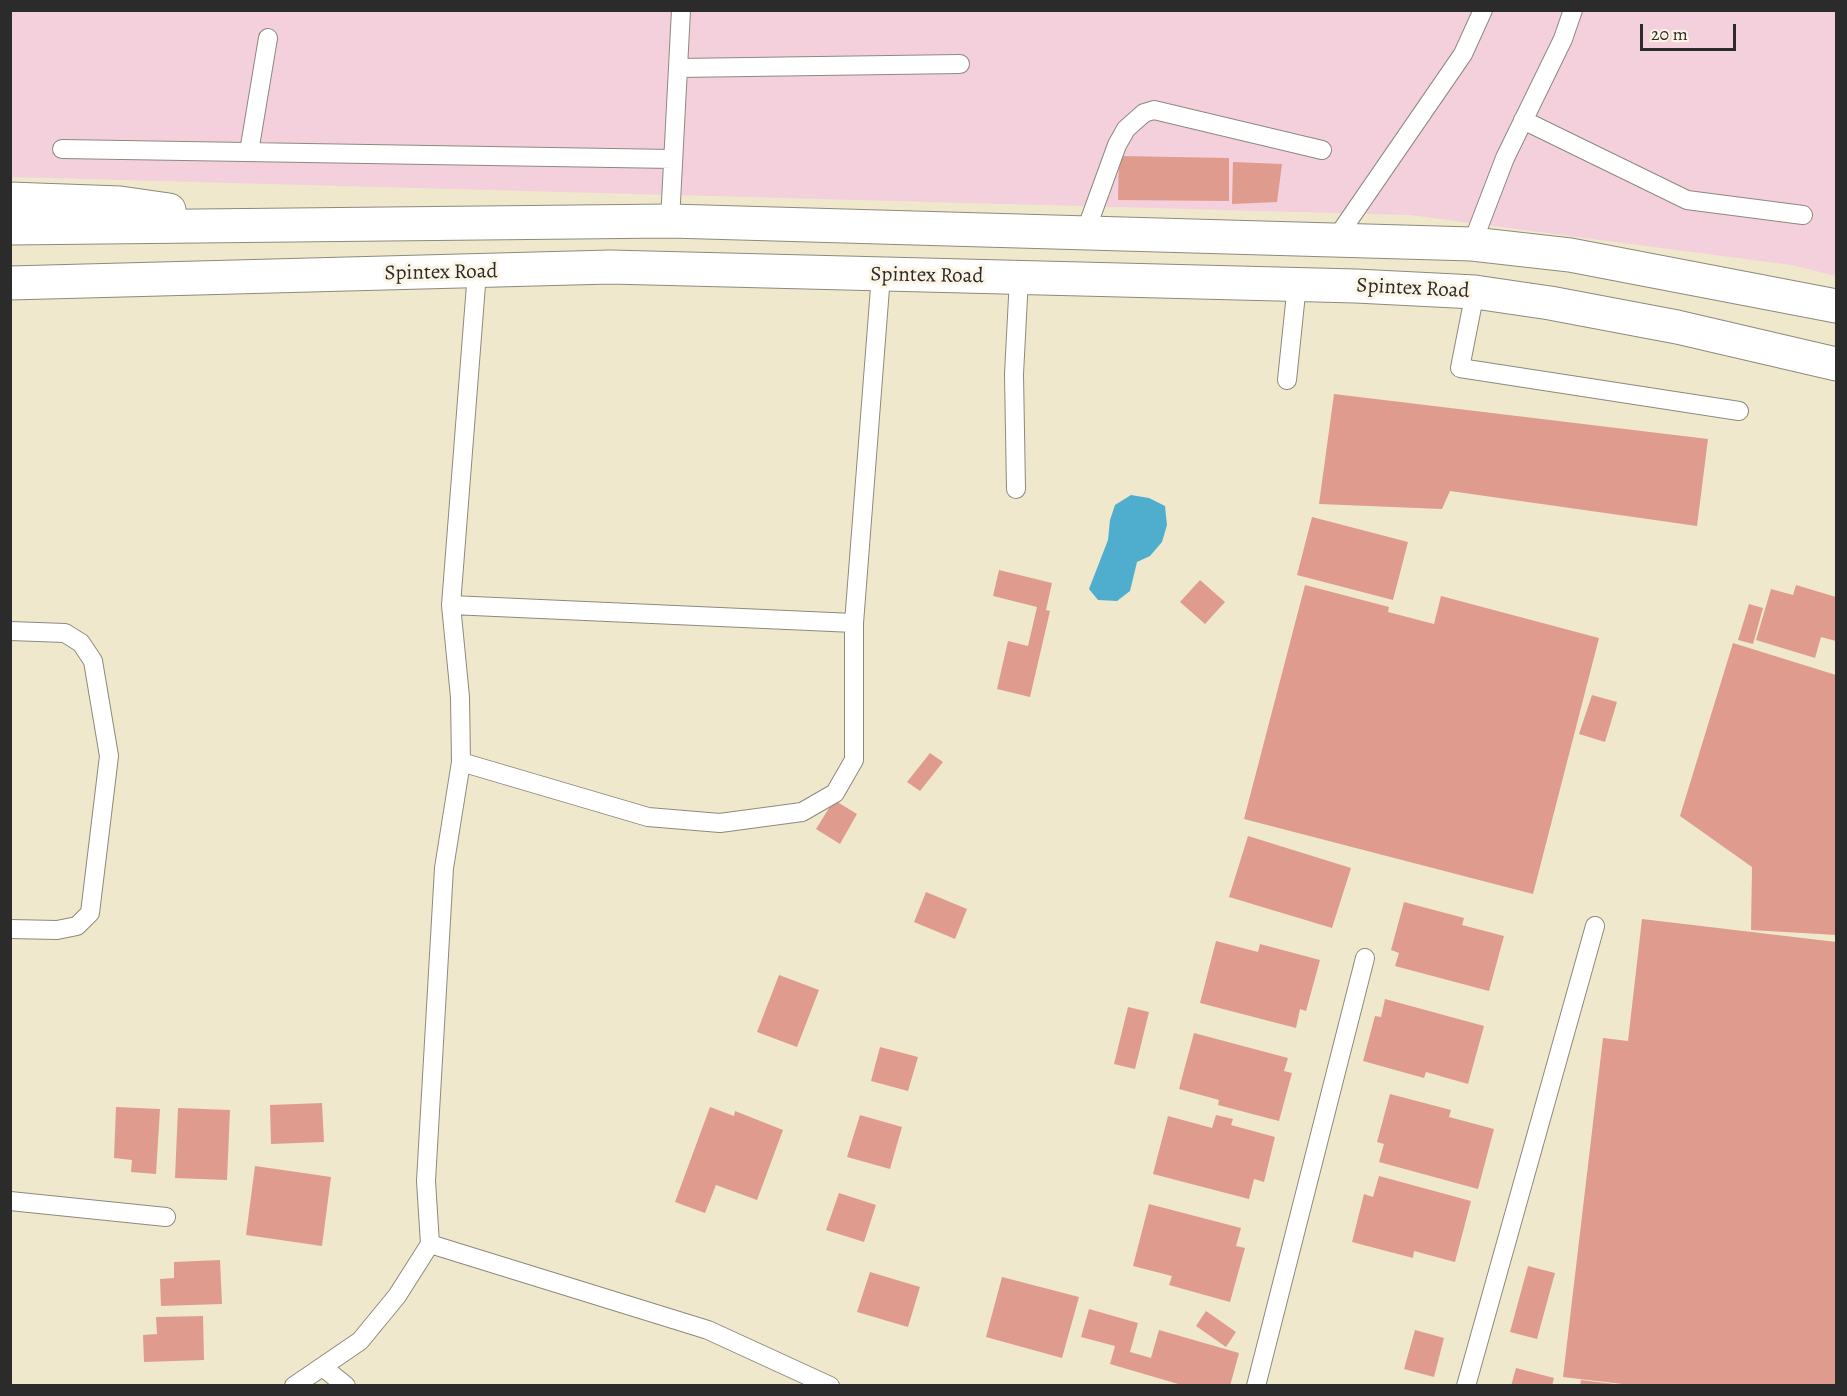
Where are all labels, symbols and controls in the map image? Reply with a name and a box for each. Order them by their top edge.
scale bar [1643,12,1739,50]
text: 20 m [1651,22,1688,46]
street label: Spintex Road [384,259,498,287]
street label: Spintex Road [870,262,984,290]
street label: Spintex Road [1356,273,1470,305]

